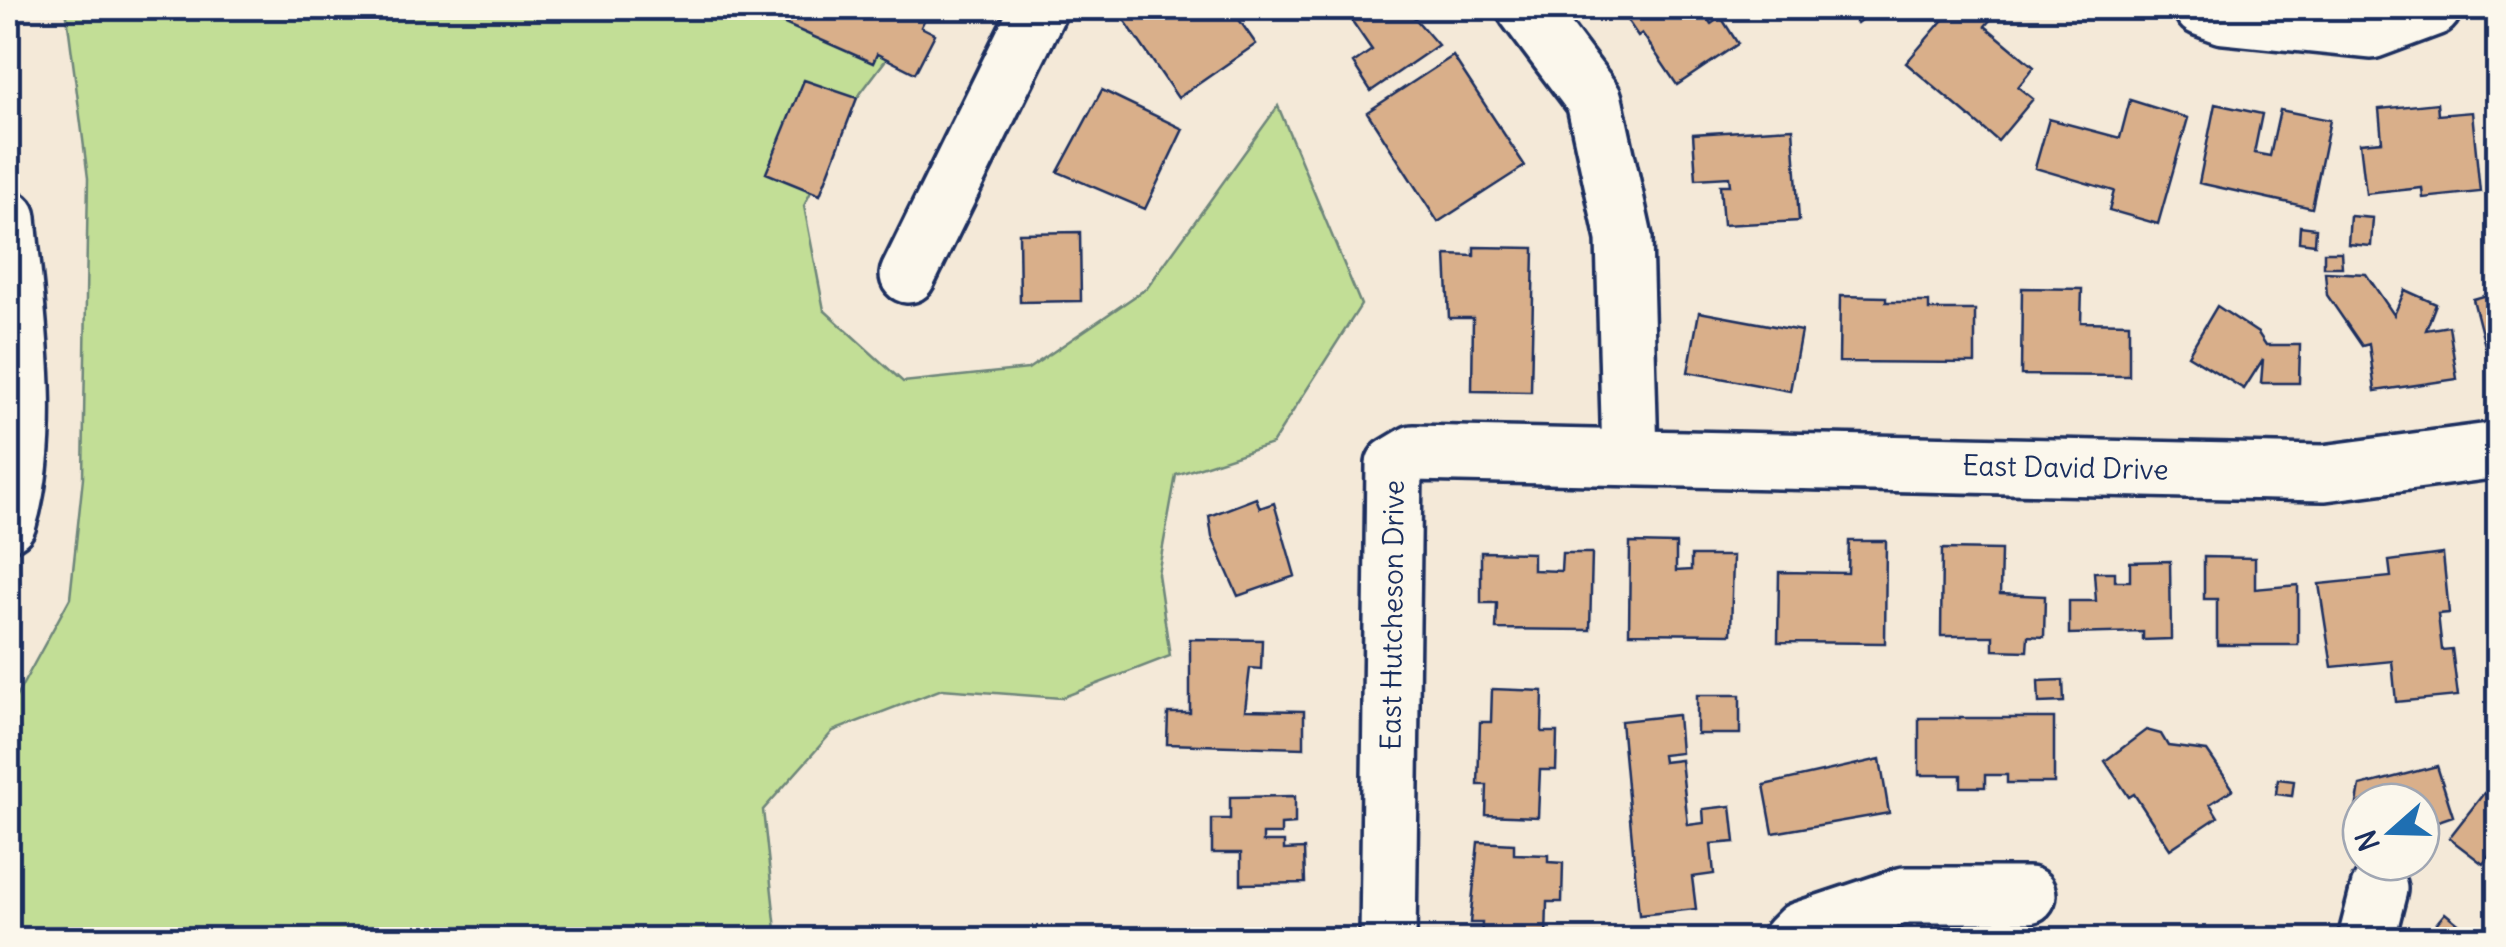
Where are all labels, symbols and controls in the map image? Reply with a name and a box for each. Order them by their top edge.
street label: East David Drive [1962,447,2169,488]
street label: East Hutcheson Drive [1372,480,1412,750]
north arrow [2341,782,2441,882]
text: N [2347,825,2388,856]

